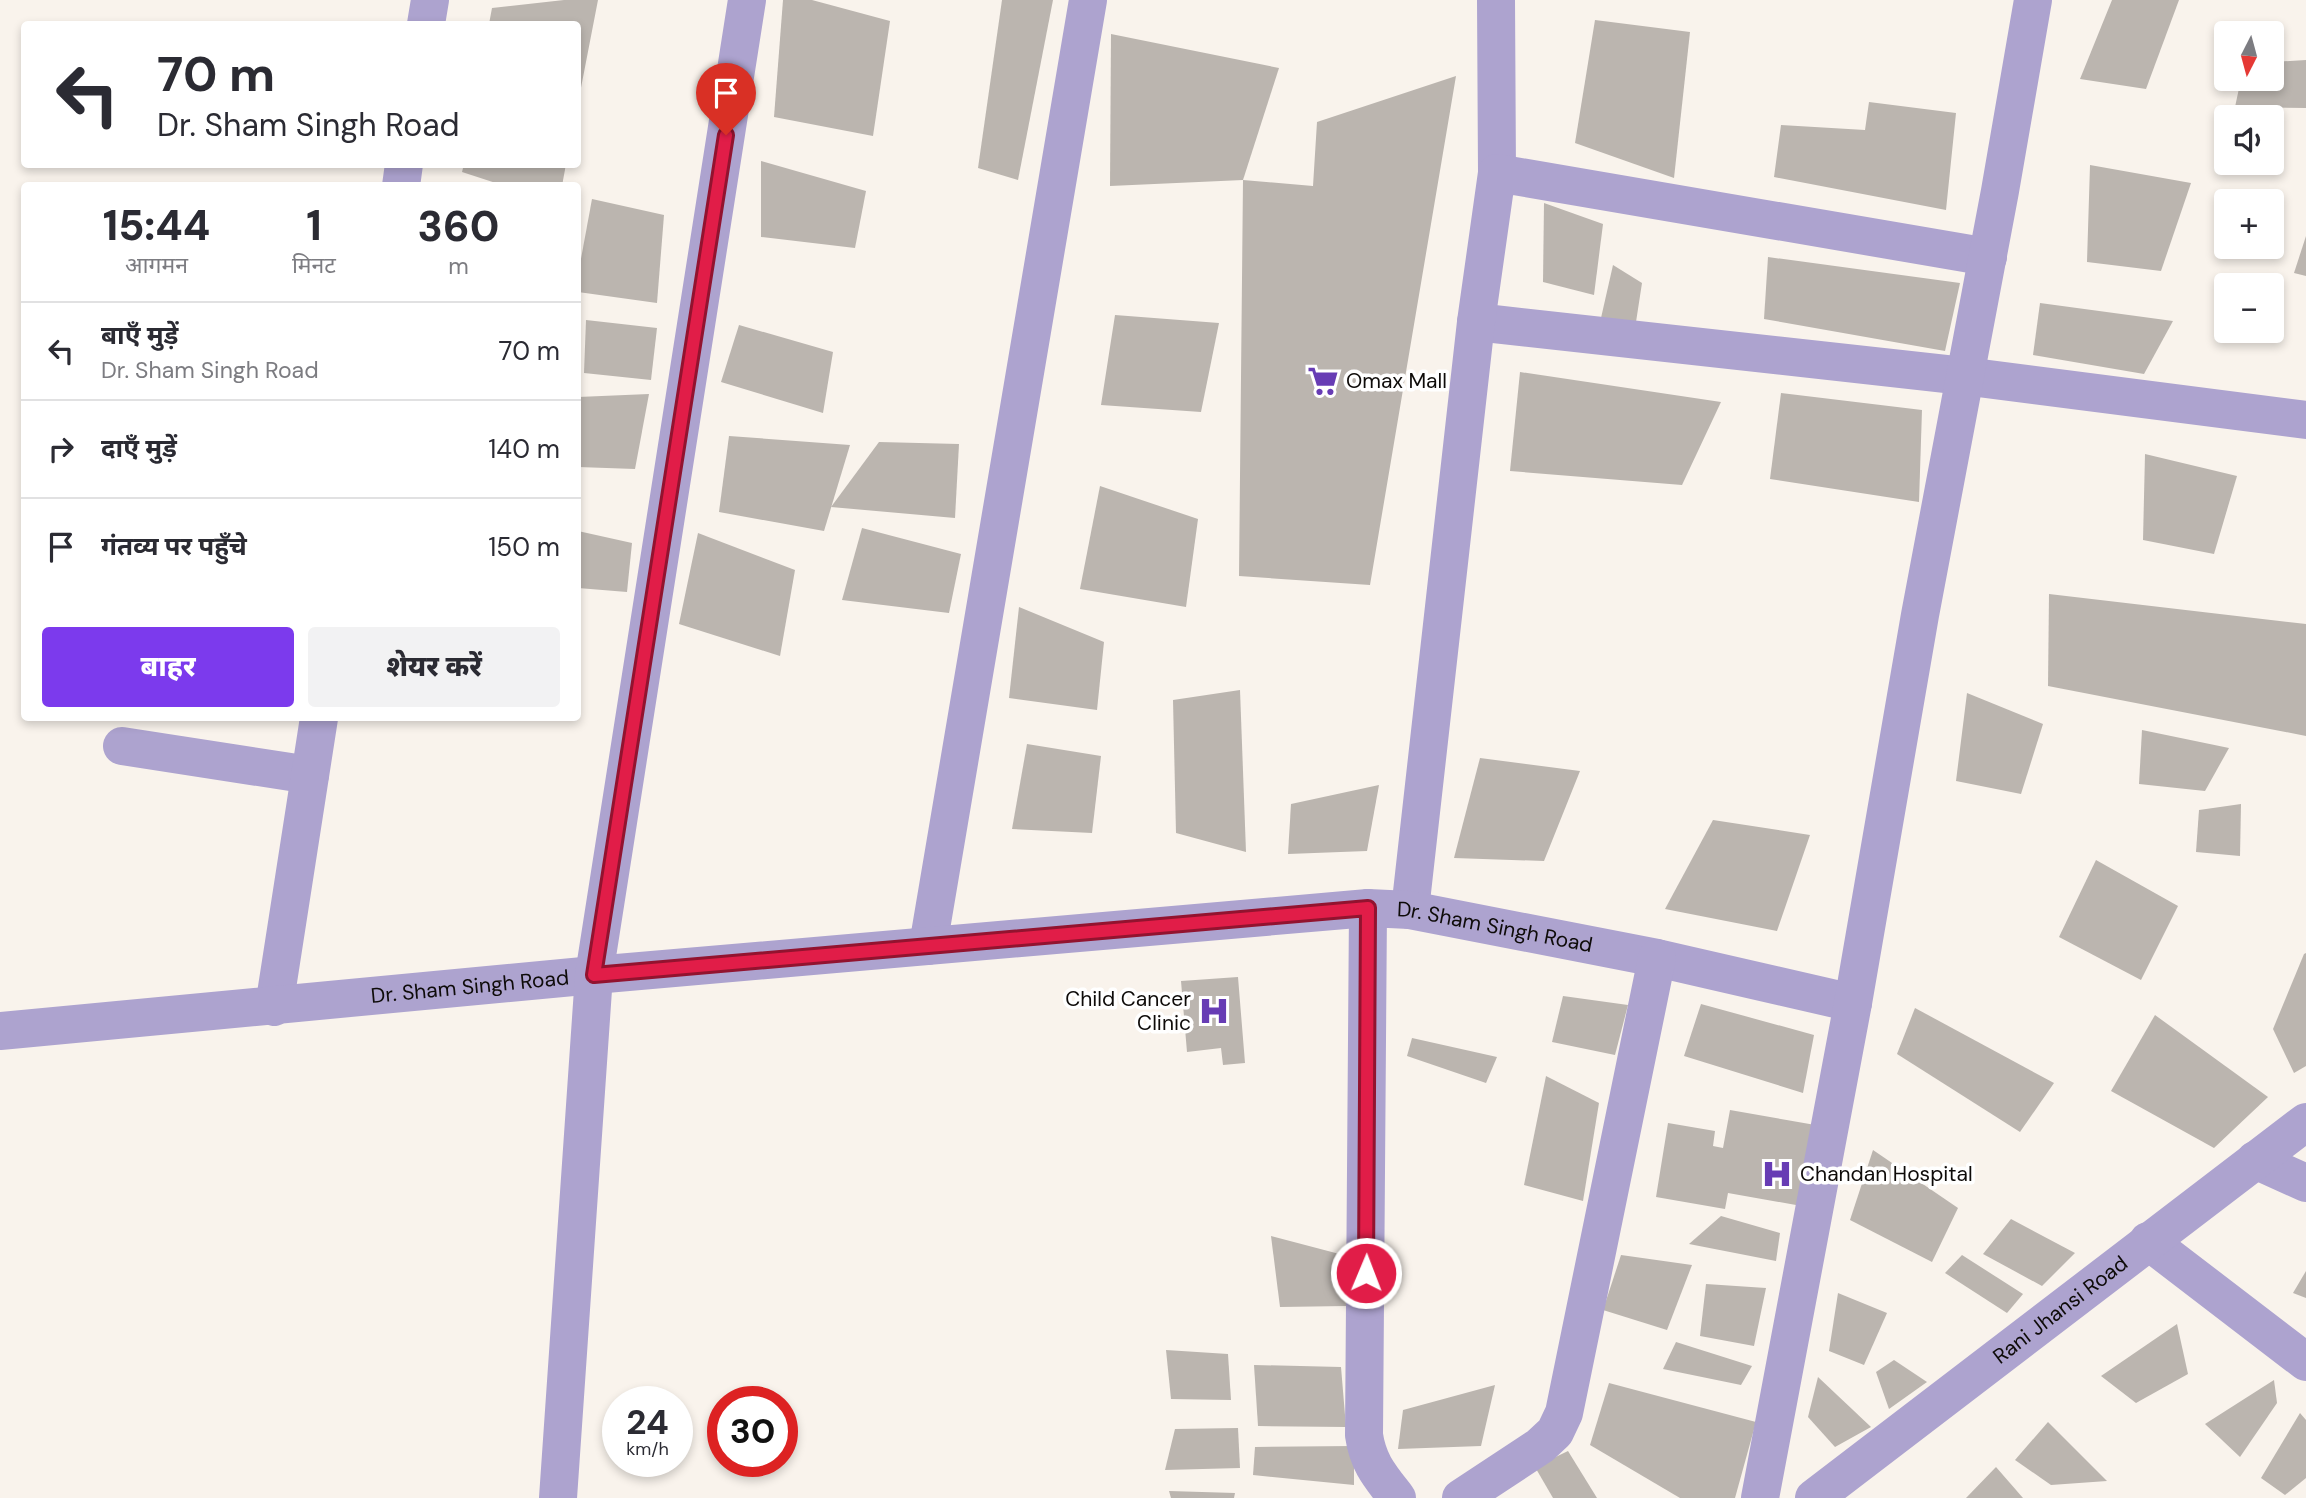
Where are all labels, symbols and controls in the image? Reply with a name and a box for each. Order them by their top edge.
north arrow [2214,21,2284,91]
map controls [2214,21,2284,343]
text: 70 m [157,42,275,106]
icon: left [42,49,133,140]
pin [696,63,756,135]
icon: arrive [707,74,745,112]
text: Dr. Sham Singh Road [157,104,460,146]
button: sound [2214,105,2284,175]
button: + [2214,189,2284,259]
text: 15:44 [103,198,210,253]
text: 1 [306,198,322,253]
text: 360 [418,199,499,254]
text: आगमन [125,250,188,280]
text: मिनट [292,250,336,280]
text: m [448,251,469,281]
button: − [2214,273,2284,343]
text: बाएँ मुड़ें [101,318,178,352]
icon: left [42,332,80,370]
text: 70 m [499,334,560,368]
text: Dr. Sham Singh Road [101,355,319,385]
supermarket icon: Omax Mall [1306,364,1340,398]
place label: Omax Mall [1346,367,1447,395]
icon: right [42,430,80,468]
text: दाएँ मुड़ें [101,431,177,465]
text: 140 m [488,432,560,466]
icon: arrive [42,528,80,566]
text: गंतव्य पर पहुँचे [101,529,247,563]
text: 150 m [488,530,560,564]
button: बाहर [42,627,294,707]
button: शेयर करें [308,627,560,707]
street label: Dr. Sham Singh Road [1396,895,1595,959]
street label: Dr. Sham Singh Road [370,963,570,1010]
place label: Child Cancer Clinic [1065,985,1191,1037]
hospital icon: Child Cancer Clinic [1197,994,1231,1028]
hospital icon: Chandan Hospital [1760,1157,1794,1191]
place label: Chandan Hospital [1800,1160,1973,1188]
position arrow [1329,1236,1403,1310]
street label: Rani Jhansi Road [1987,1249,2133,1370]
speed limit sign: 30 [707,1386,798,1477]
text: 24 [626,1399,669,1445]
text: km/h [626,1437,669,1461]

